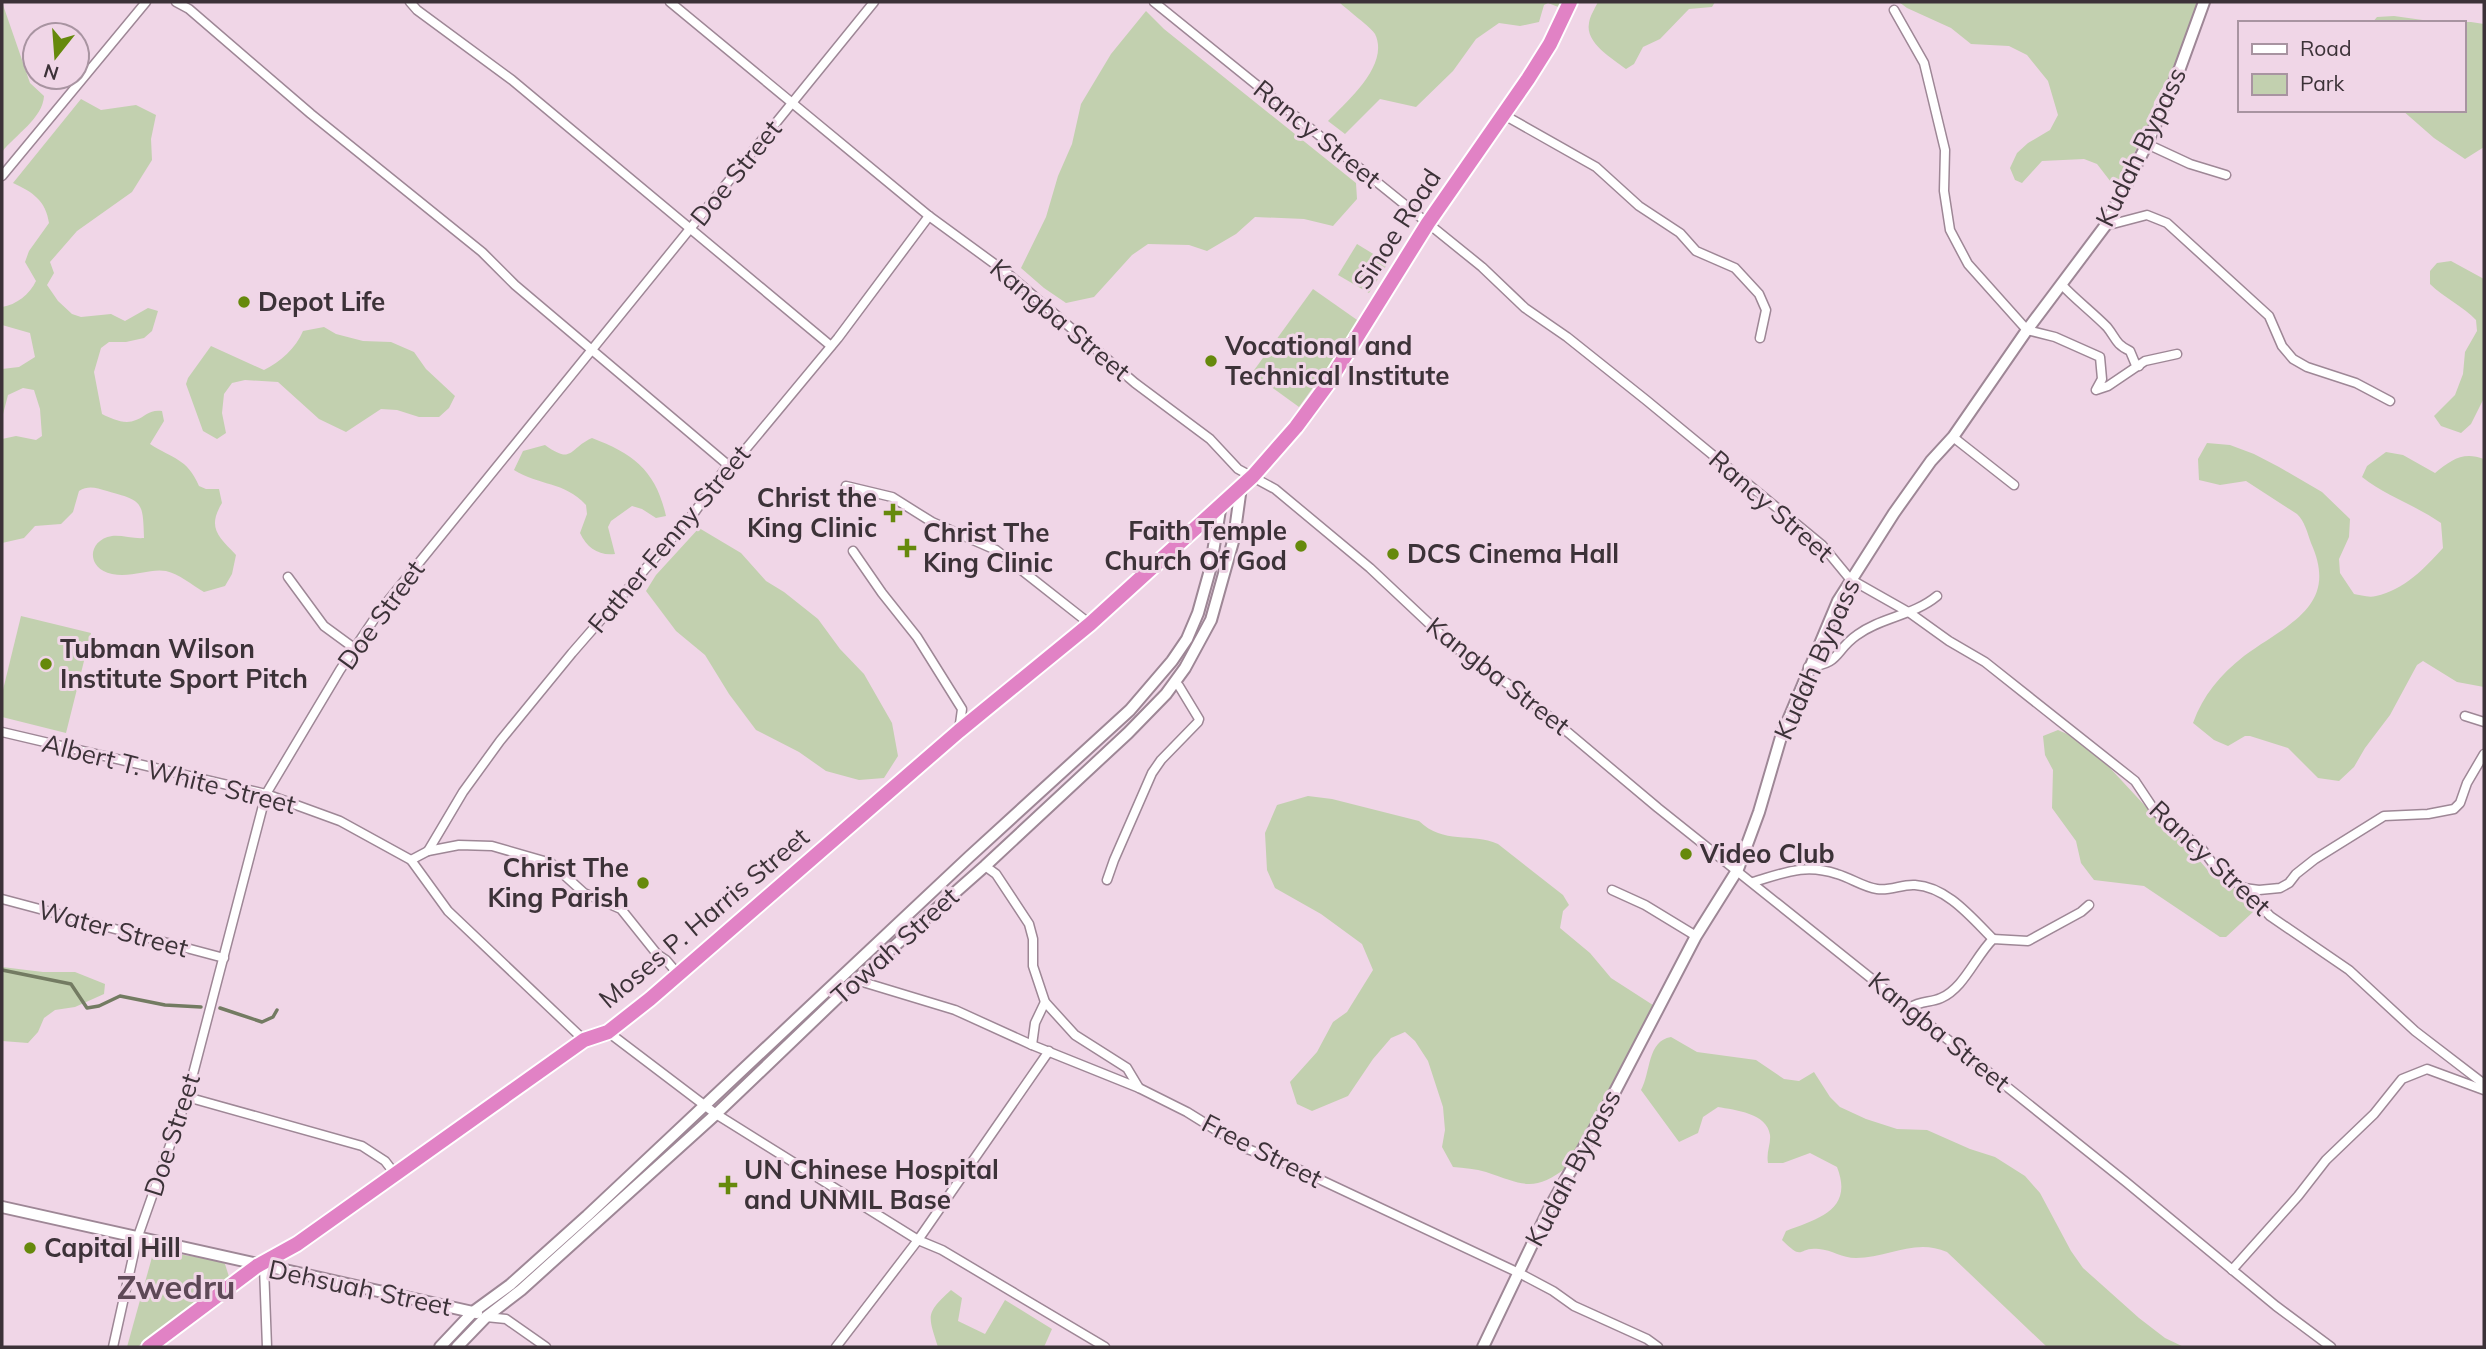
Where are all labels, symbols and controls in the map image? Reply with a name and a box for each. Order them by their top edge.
north arrow [21,21,91,91]
legend [2238,21,2465,112]
text: Road [2300,35,2351,61]
text: N [41,59,61,86]
street label: Kudah Bypass [2088,62,2193,232]
text: Park [2300,70,2344,96]
street label: Rancy Street [1247,72,1388,195]
street label: Doe Street [683,113,788,232]
street label: Sinoe Road [1345,162,1448,295]
street label: Kangba Street [983,251,1137,388]
place label: Depot Life [258,285,385,318]
marker: Depot Life [236,294,252,310]
place label: Vocational and Technical Institute [1224,329,1450,392]
marker: Vocational and Technical Institute [1203,353,1219,369]
street label: Father Fenny Street [580,438,757,639]
street label: Rancy Street [1702,443,1840,569]
place label: Christ the King Clinic [747,481,877,544]
marker: Christ the King Clinic [883,503,903,523]
place label: Faith Temple Church Of God [1104,514,1287,577]
place label: Christ The King Clinic [923,516,1053,579]
place label: DCS Cinema Hall [1407,537,1619,570]
marker: Christ The King Clinic [897,538,917,558]
marker: Faith Temple Church Of God [1293,538,1309,554]
marker: DCS Cinema Hall [1385,546,1401,562]
street label: Doe Street [330,554,431,676]
street label: Kudah Bypass [1766,573,1867,745]
street label: Kangba Street [1420,609,1577,742]
place label: Tubman Wilson Institute Sport Pitch [60,632,308,695]
marker: Tubman Wilson Institute Sport Pitch [38,656,54,672]
street label: Albert T. White Street [39,726,299,821]
street label: Rancy Street [2143,793,2278,922]
street label: Moses P. Harris Street [592,820,816,1015]
place label: Video Club [1699,837,1835,870]
marker: Video Club [1678,846,1694,862]
place label: Christ The King Parish [487,851,629,914]
marker: Christ The King Parish [635,875,651,891]
street label: Towah Street [824,880,965,1011]
street label: Water Street [34,893,192,964]
street label: Kangba Street [1862,964,2017,1099]
street label: Doe Street [136,1069,207,1200]
street label: Kudah Bypass [1517,1084,1628,1252]
street label: Free Street [1197,1106,1328,1195]
place label: UN Chinese Hospital and UNMIL Base [744,1153,999,1216]
marker: UN Chinese Hospital and UNMIL Base [718,1175,738,1195]
place label: Capital Hill [44,1231,181,1264]
marker: Capital Hill [22,1240,38,1256]
street label: Dehsuah Street [266,1252,455,1323]
district label: Zwedru [116,1266,236,1307]

